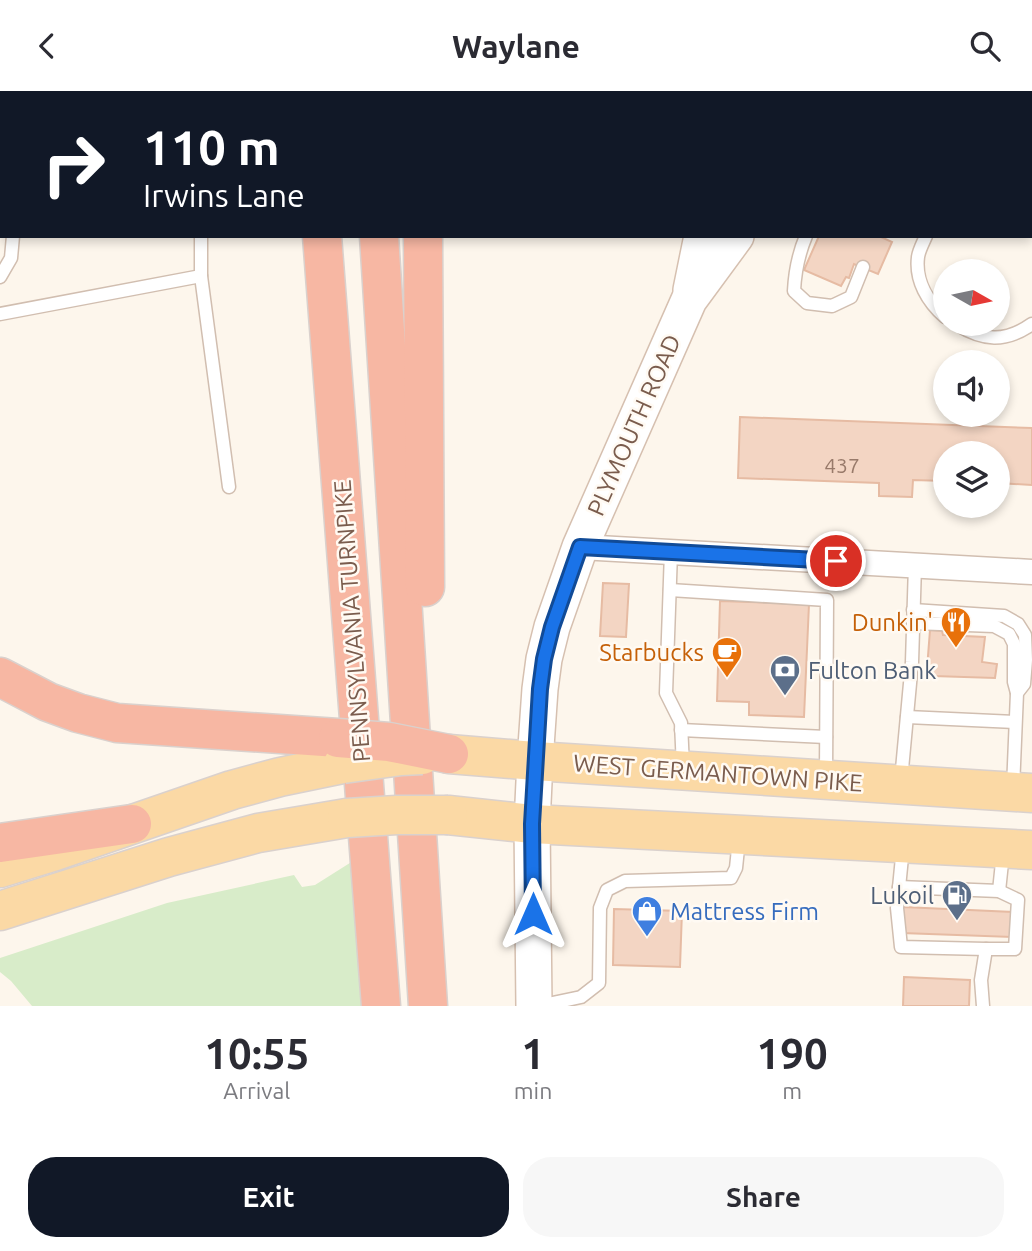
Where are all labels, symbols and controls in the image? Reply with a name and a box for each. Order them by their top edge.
icon: back [28,27,66,65]
icon: search [966,27,1004,65]
text: Waylane [452,28,580,64]
icon: right [28,119,119,210]
text: 110 m [143,119,280,174]
text: Irwins Lane [143,177,305,213]
north arrow [933,259,1010,336]
map controls [933,259,1010,518]
street label: PLYMOUTH ROAD [582,330,686,520]
button: sound [933,350,1010,427]
button: layers [933,441,1010,518]
house number: 437 [824,453,860,477]
street label: PENNSYLVANIA TURNPIKE [329,479,375,763]
pin [806,531,866,591]
icon: arrive [817,542,855,580]
restaurant icon: Dunkin' [939,605,973,649]
place label: Dunkin' [852,609,933,636]
cafe icon: Starbucks [710,635,744,679]
place label: Starbucks [599,639,704,666]
bank icon: Fulton Bank [768,653,802,697]
place label: Fulton Bank [808,657,936,684]
street label: WEST GERMANTOWN PIKE [572,749,864,797]
position arrow [496,877,570,951]
fuel station icon: Lukoil [940,878,974,922]
place label: Lukoil [870,882,934,909]
shop icon: Mattress Firm [630,894,664,938]
place label: Mattress Firm [670,898,819,925]
text: 10:55 [204,1030,309,1077]
text: 1 [521,1030,545,1077]
text: 190 [757,1030,828,1077]
text: Arrival [223,1078,290,1103]
text: min [514,1078,552,1103]
text: m [782,1078,802,1103]
button: Exit [28,1157,509,1237]
button: Share [523,1157,1004,1237]

